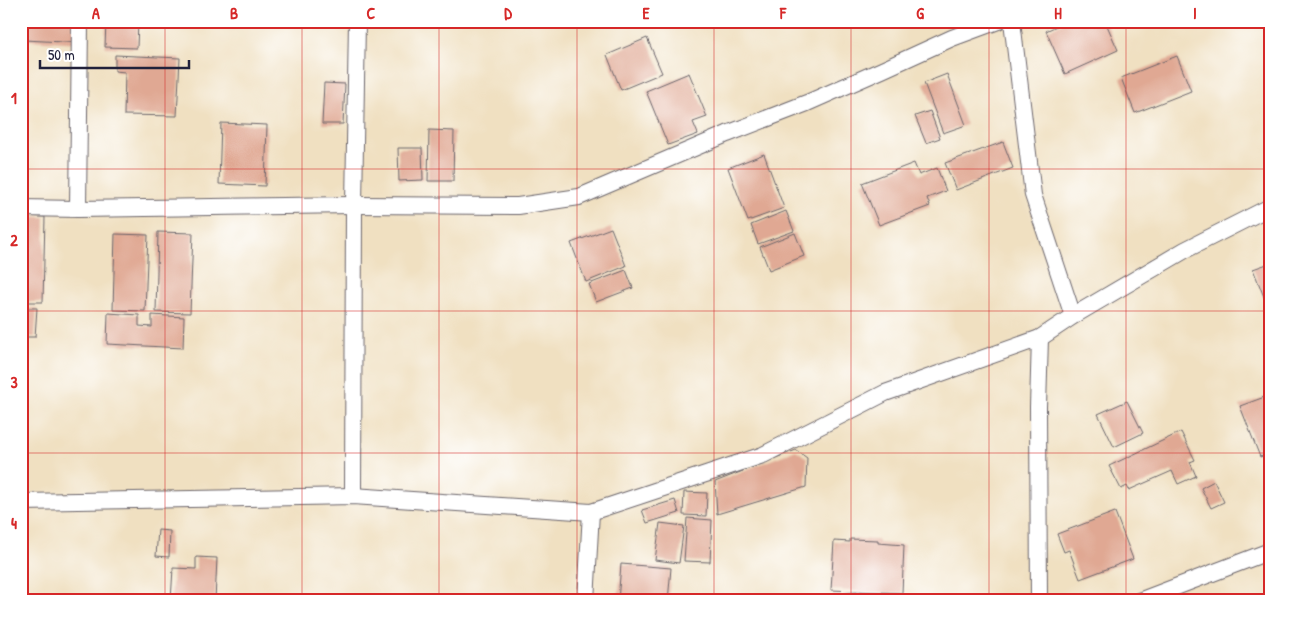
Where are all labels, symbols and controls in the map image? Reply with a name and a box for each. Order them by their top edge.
text: A [92,2,100,24]
text: B [230,2,238,24]
text: C [367,2,376,24]
text: D [504,2,512,24]
text: E [642,2,650,24]
text: F [779,2,787,24]
text: G [916,2,924,24]
text: H [1054,2,1062,24]
text: I [1193,2,1197,24]
scale bar [40,38,189,70]
text: 50 m [48,44,75,65]
text: 1 [11,87,17,109]
text: 2 [10,229,18,251]
text: 3 [10,371,18,393]
text: 4 [11,512,17,534]

